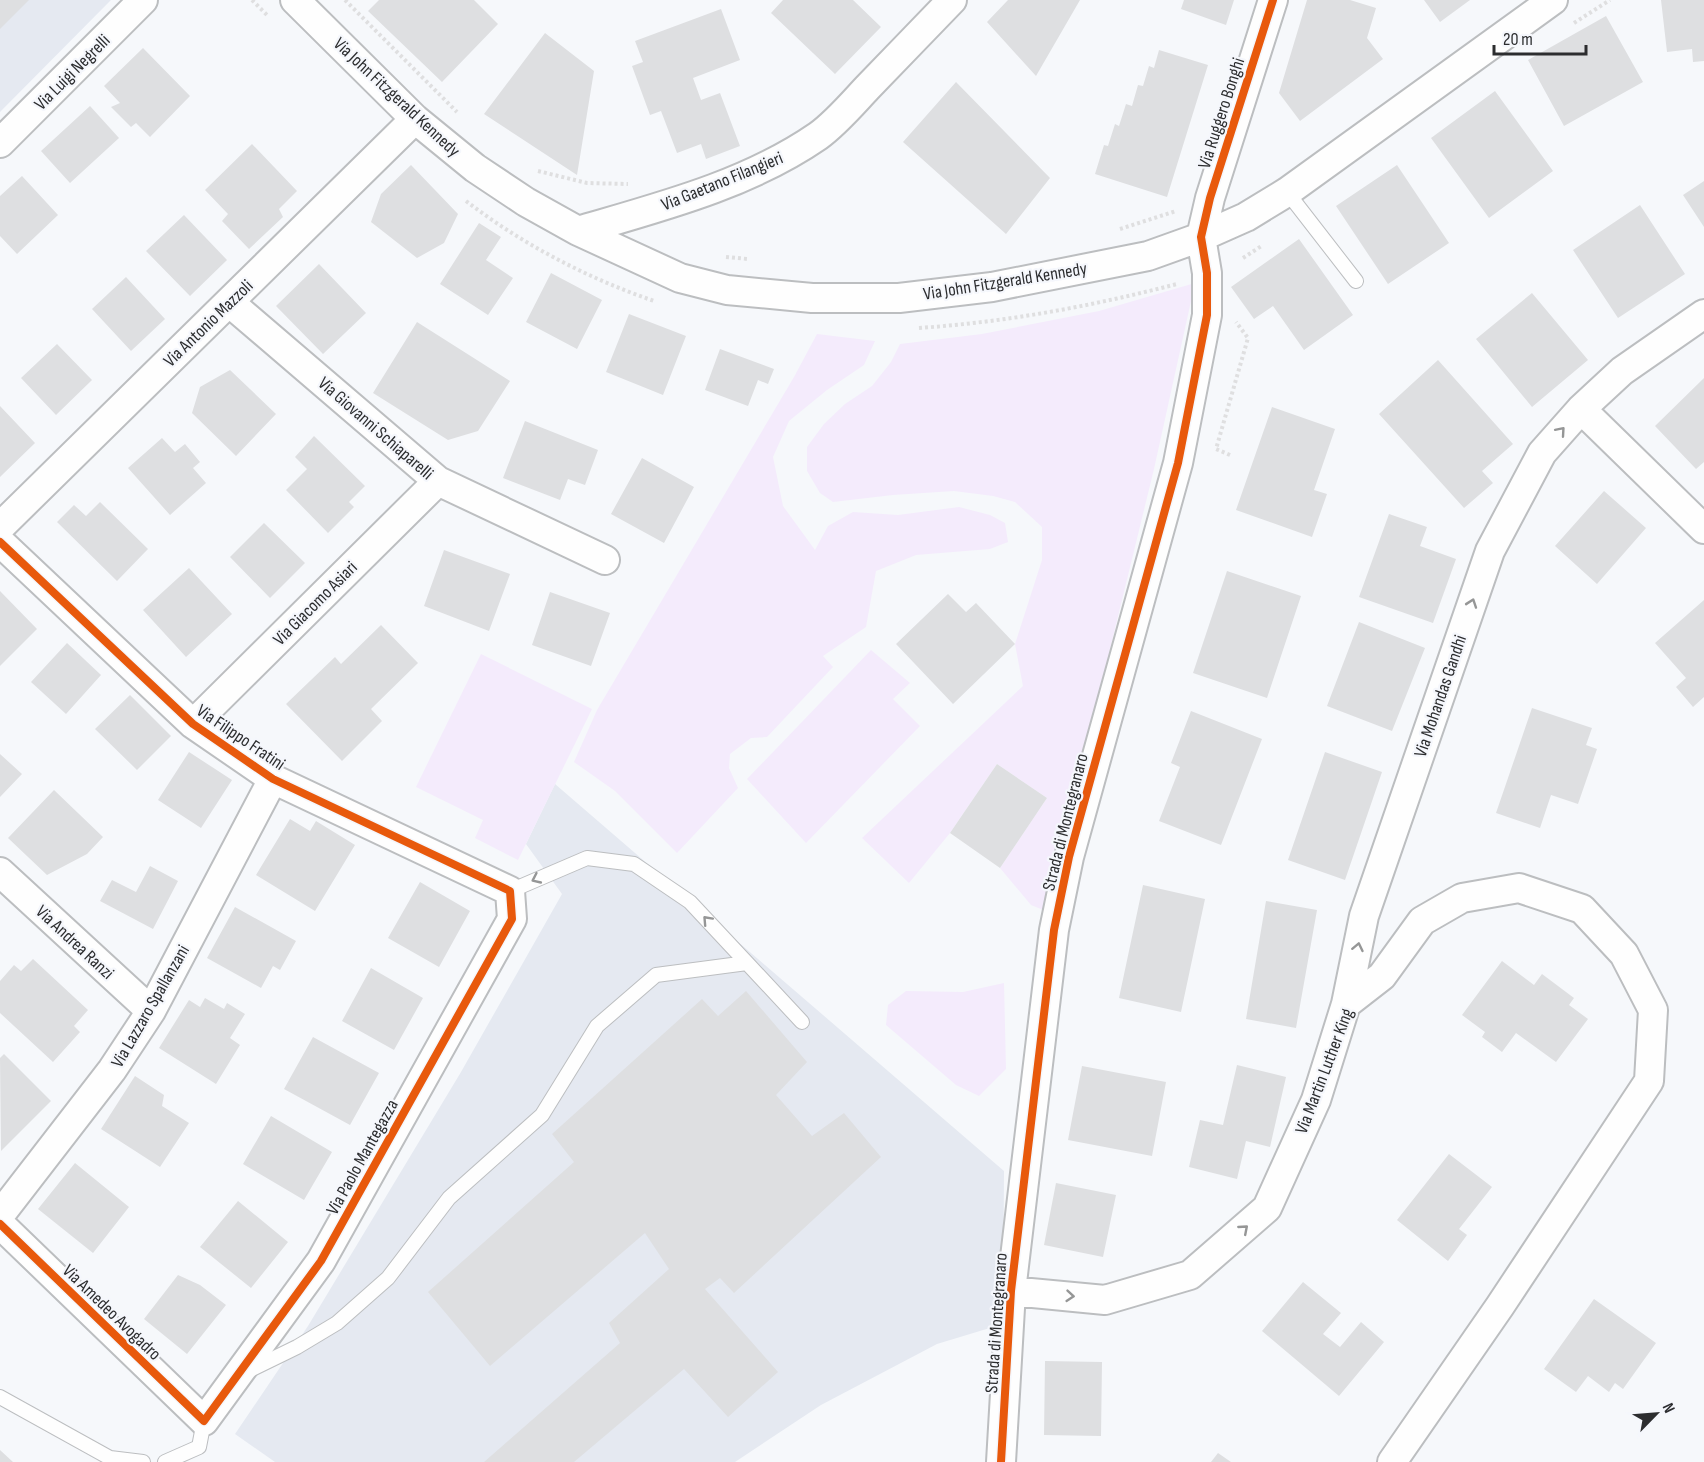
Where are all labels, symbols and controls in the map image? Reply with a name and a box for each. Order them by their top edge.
scale bar [1494,18,1586,56]
text: 20 m [1503,29,1533,50]
street label: Via Luigi Negrelli [30,30,115,115]
street label: Via John Fitzgerald Kennedy [329,33,464,161]
street label: Via Ruggero Bonghi [1194,55,1249,171]
street label: Via Gaetano Filangieri [658,148,786,215]
street label: Via John Fitzgerald Kennedy [922,258,1088,305]
street label: Via Antonio Mazzoli [159,275,257,371]
street label: Via Giovanni Schiaparelli [314,373,438,484]
one-way arrow [1554,427,1565,438]
street label: Via Giacomo Asiari [269,557,362,650]
one-way arrow [1465,598,1478,609]
street label: Via Mohandas Gandhi [1410,632,1471,760]
street label: Via Filippo Fratini [192,700,289,775]
street label: Strada di Montegranaro [1038,751,1093,893]
one-way arrow [531,871,542,883]
street label: Via Andrea Ranzi [31,901,118,984]
one-way arrow [703,916,714,926]
street label: Via Lazzaro Spallanzani [107,941,194,1071]
one-way arrow [1350,942,1363,952]
street label: Via Martin Luther King [1291,1005,1358,1137]
street label: Via Paolo Mantegazza [322,1096,403,1219]
one-way arrow [1237,1225,1248,1236]
street label: Strada di Montegranaro [981,1252,1012,1394]
street label: Via Amedeo Avogadro [58,1260,165,1365]
one-way arrow [1065,1289,1074,1302]
north arrow [1626,1384,1686,1444]
text: N [1658,1400,1679,1416]

